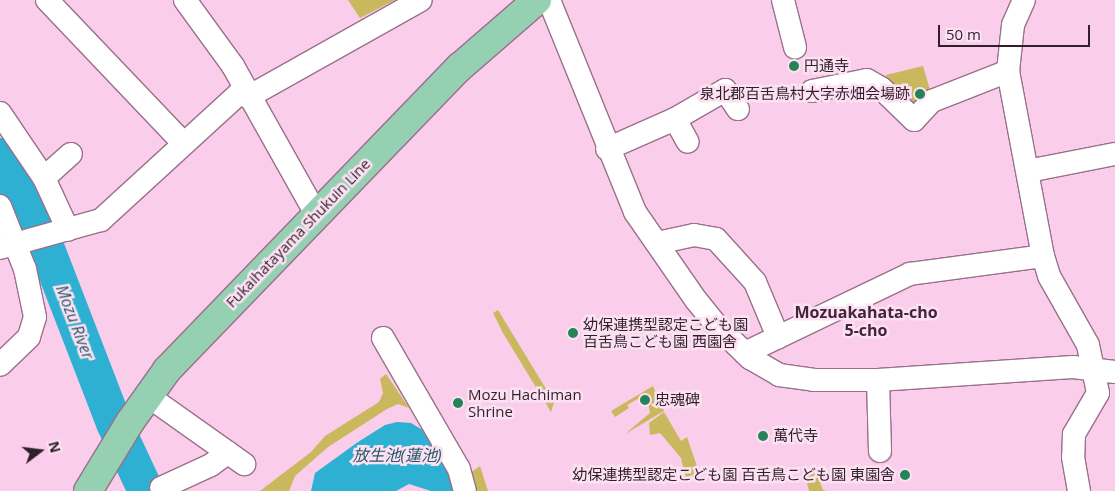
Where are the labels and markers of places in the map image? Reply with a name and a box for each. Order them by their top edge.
place label: 円通寺 [804,57,849,75]
marker: 円通寺 [788,60,800,72]
place label: 泉北郡百舌鳥村大字赤畑会場跡 [700,85,910,103]
marker: 泉北郡百舌鳥村大字赤畑会場跡 [914,88,926,100]
place label: 幼保連携型認定こども園 百舌鳥こども園 西園舎 [583,315,748,350]
marker: 幼保連携型認定こども園 百舌鳥こども園 西園舎 [567,327,579,339]
place label: Mozu Hachiman Shrine [468,385,582,420]
place label: 忠魂碑 [655,391,700,409]
marker: 忠魂碑 [639,394,651,406]
marker: Mozu Hachiman Shrine [452,397,464,409]
place label: 萬代寺 [773,427,818,445]
marker: 萬代寺 [757,430,769,442]
place label: 幼保連携型認定こども園 百舌鳥こども園 東園舎 [572,466,895,484]
marker: 幼保連携型認定こども園 百舌鳥こども園 東園舎 [899,469,911,481]

